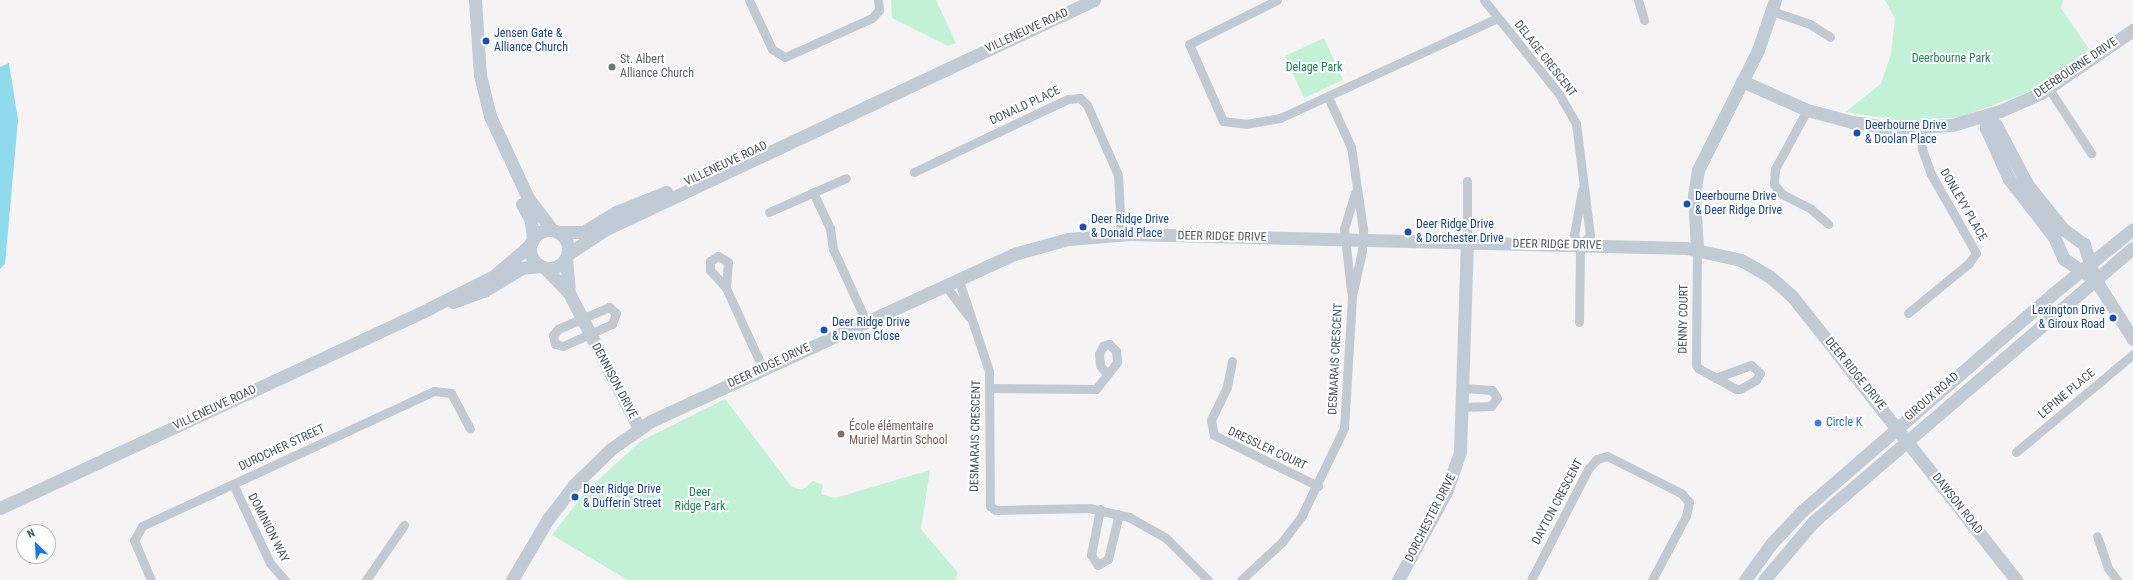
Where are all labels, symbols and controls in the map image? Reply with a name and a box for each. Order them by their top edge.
street label: VILLENEUVE ROAD [983,5,1071,57]
street label: DELAGE CRESCENT [1511,18,1579,100]
place label: Jensen Gate & Alliance Church [494,27,568,55]
street label: DEERBOURNE DRIVE [2032,35,2120,101]
marker: Jensen Gate & Alliance Church [481,36,491,46]
park label: Deerbourne Park [1912,52,1990,66]
place label: St. Albert Alliance Church [620,53,694,81]
park label: Delage Park [1286,61,1342,75]
marker: St. Albert Alliance Church [607,62,617,72]
street label: DONALD PLACE [988,83,1062,129]
place label: Deerbourne Drive & Doolan Place [1865,119,1946,147]
marker: Deerbourne Drive & Doolan Place [1852,128,1862,138]
street label: VILLENEUVE ROAD [682,138,770,190]
street label: DONLEVY PLACE [1937,166,1989,244]
place label: Deerbourne Drive & Deer Ridge Drive [1695,190,1782,218]
marker: Deerbourne Drive & Deer Ridge Drive [1682,199,1692,209]
place label: Deer Ridge Drive & Donald Place [1091,213,1169,241]
place label: Deer Ridge Drive & Dorchester Drive [1416,218,1504,246]
marker: Deer Ridge Drive & Donald Place [1078,222,1088,232]
marker: Deer Ridge Drive & Dorchester Drive [1403,227,1413,237]
street label: DEER RIDGE DRIVE [1177,229,1267,245]
street label: DEER RIDGE DRIVE [1512,237,1602,253]
street label: DENNY COURT [1676,284,1692,354]
street label: DESMARAIS CRESCENT [1326,303,1346,415]
place label: Lexington Drive & Giroux Road [2032,304,2105,332]
marker: Lexington Drive & Giroux Road [2108,313,2118,323]
place label: Deer Ridge Drive & Devon Close [832,316,910,344]
marker: Deer Ridge Drive & Devon Close [819,325,829,335]
street label: DEER RIDGE DRIVE [1821,335,1889,413]
street label: DENNISON DRIVE [588,341,640,421]
street label: DEER RIDGE DRIVE [726,341,812,391]
street label: LEPINE PLACE [2036,366,2098,422]
street label: GIROUX ROAD [1902,370,1962,424]
street label: DESMARAIS CRESCENT [968,380,984,492]
street label: VILLENEUVE ROAD [171,382,259,434]
place label: Circle K [1826,416,1862,430]
marker: Circle K [1813,418,1823,428]
place label: École élémentaire Muriel Martin School [849,420,947,448]
street label: DUROCHER STREET [237,422,327,474]
street label: DRESSLER COURT [1225,424,1309,474]
marker: École élémentaire Muriel Martin School [836,429,846,439]
street label: DAYTON CRESCENT [1529,457,1587,547]
street label: DORCHESTER DRIVE [1403,471,1459,565]
street label: DAWSON ROAD [1929,471,1985,537]
place label: Deer Ridge Drive & Dufferin Street [583,483,661,511]
park label: Deer Ridge Park [675,486,725,514]
street label: DOMINION WAY [244,491,292,565]
marker: Deer Ridge Drive & Dufferin Street [570,492,580,502]
north arrow [16,524,56,564]
text: N [25,526,37,541]

